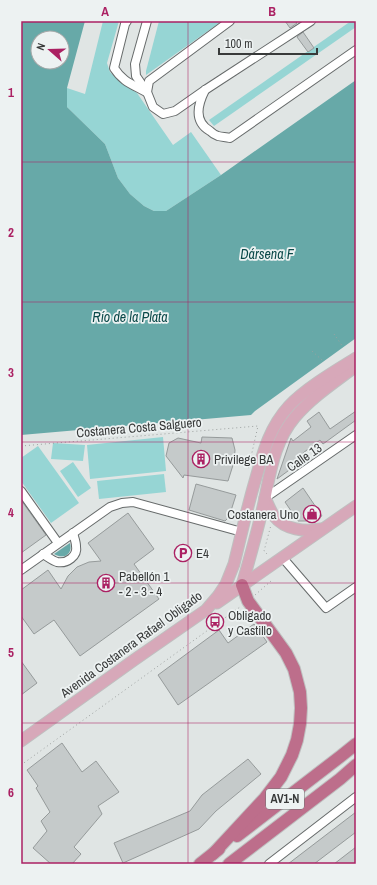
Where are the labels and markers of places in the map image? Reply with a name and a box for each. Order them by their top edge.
building icon: Privilege BA [191,449,211,469]
place label: Privilege BA [214,451,274,468]
shop icon: Costanera Uno [302,504,322,524]
place label: Costanera Uno [227,506,299,523]
parking icon: E4 [173,543,193,563]
place label: E4 [196,545,209,562]
place label: Pabellón 1 - 2 - 3 - 4 [119,568,169,600]
building icon: Pabellón 1 - 2 - 3 - 4 [96,573,116,593]
place label: Obligado y Castillo [228,607,272,639]
bus stop icon: Obligado y Castillo [205,612,225,632]

